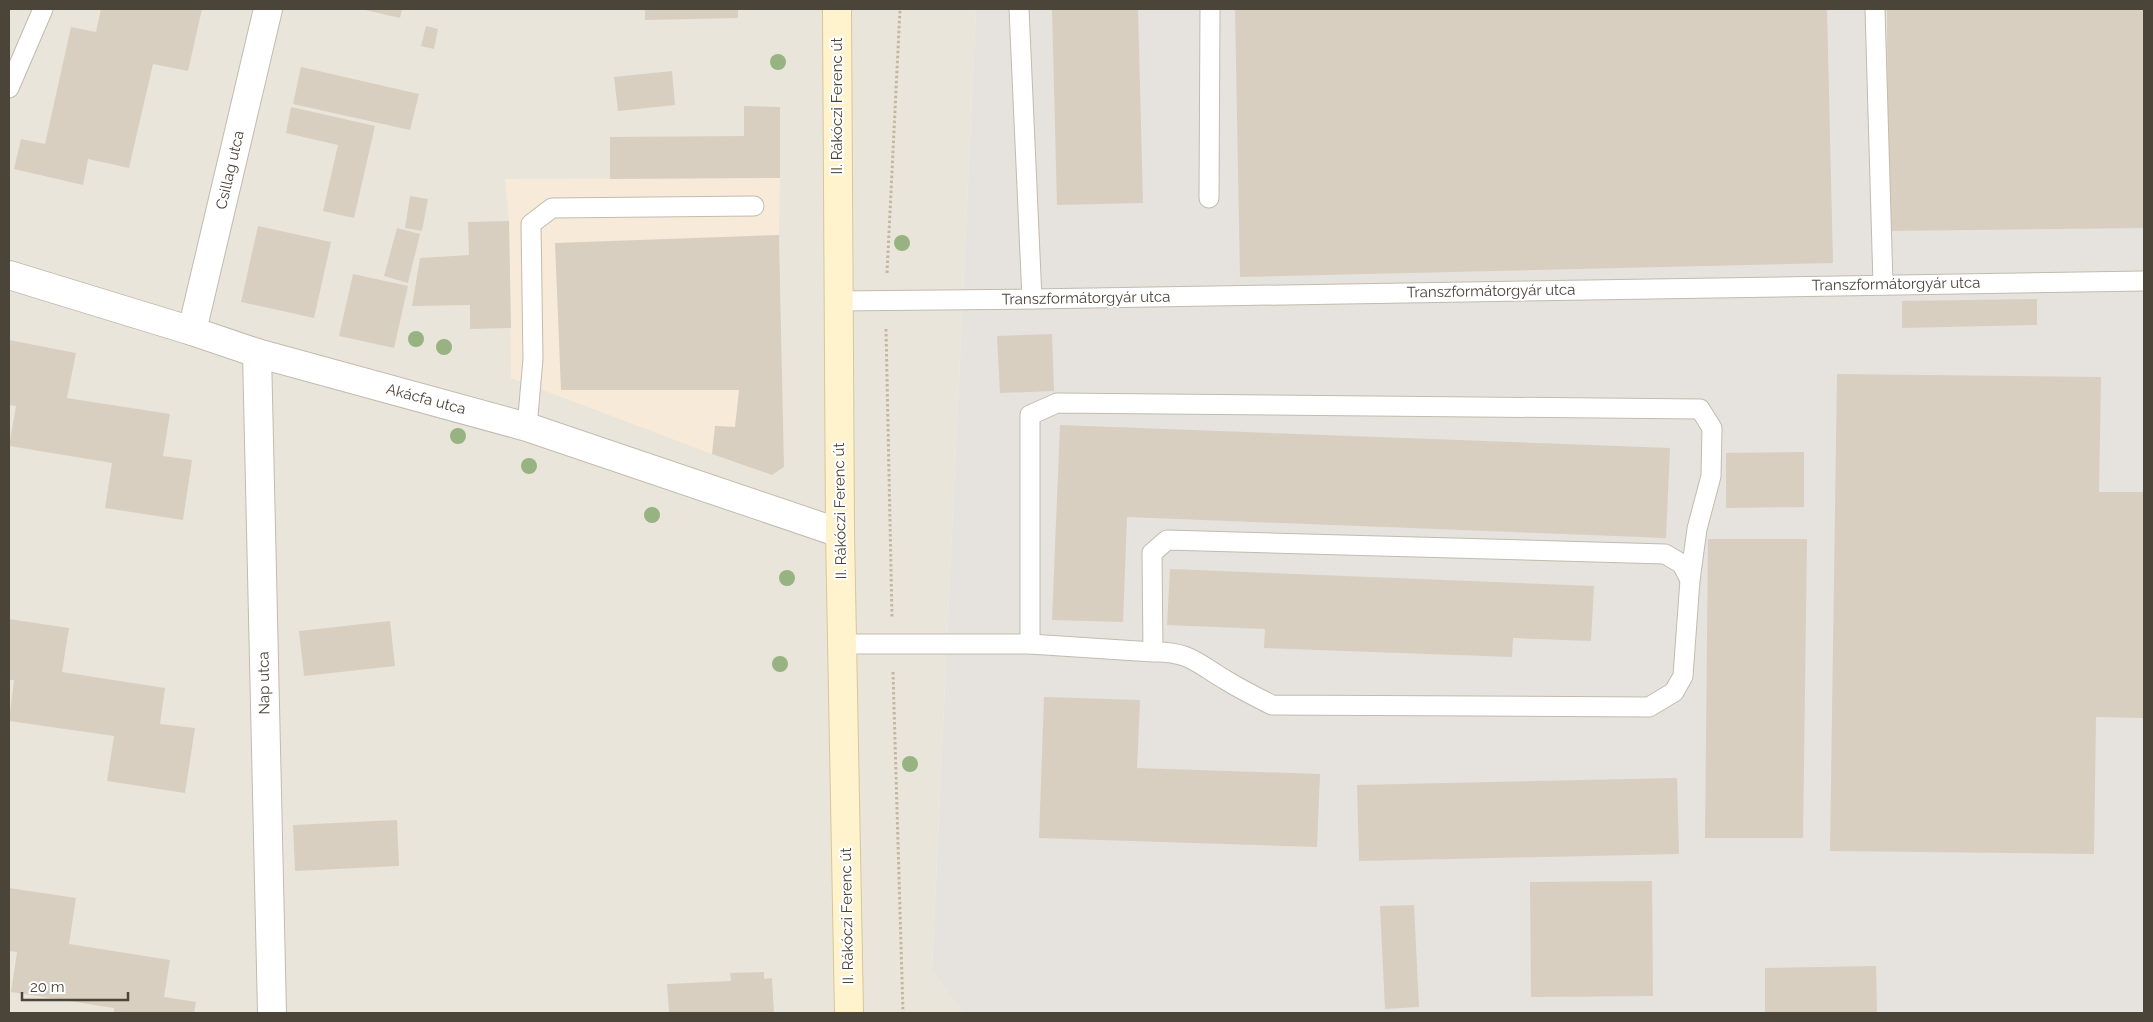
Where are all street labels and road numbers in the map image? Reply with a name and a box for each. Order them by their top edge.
street label: II. Rákóczi Ferenc út [828,38,846,174]
street label: Csillag utca [212,129,248,211]
street label: Transzformátorgyár utca [1812,274,1980,294]
street label: Transzformátorgyár utca [1407,281,1575,301]
street label: Transzformátorgyár utca [1002,288,1170,308]
street label: Akácfa utca [384,380,468,418]
street label: II. Rákóczi Ferenc út [830,442,850,580]
street label: Nap utca [254,651,274,715]
street label: II. Rákóczi Ferenc út [837,847,857,985]

